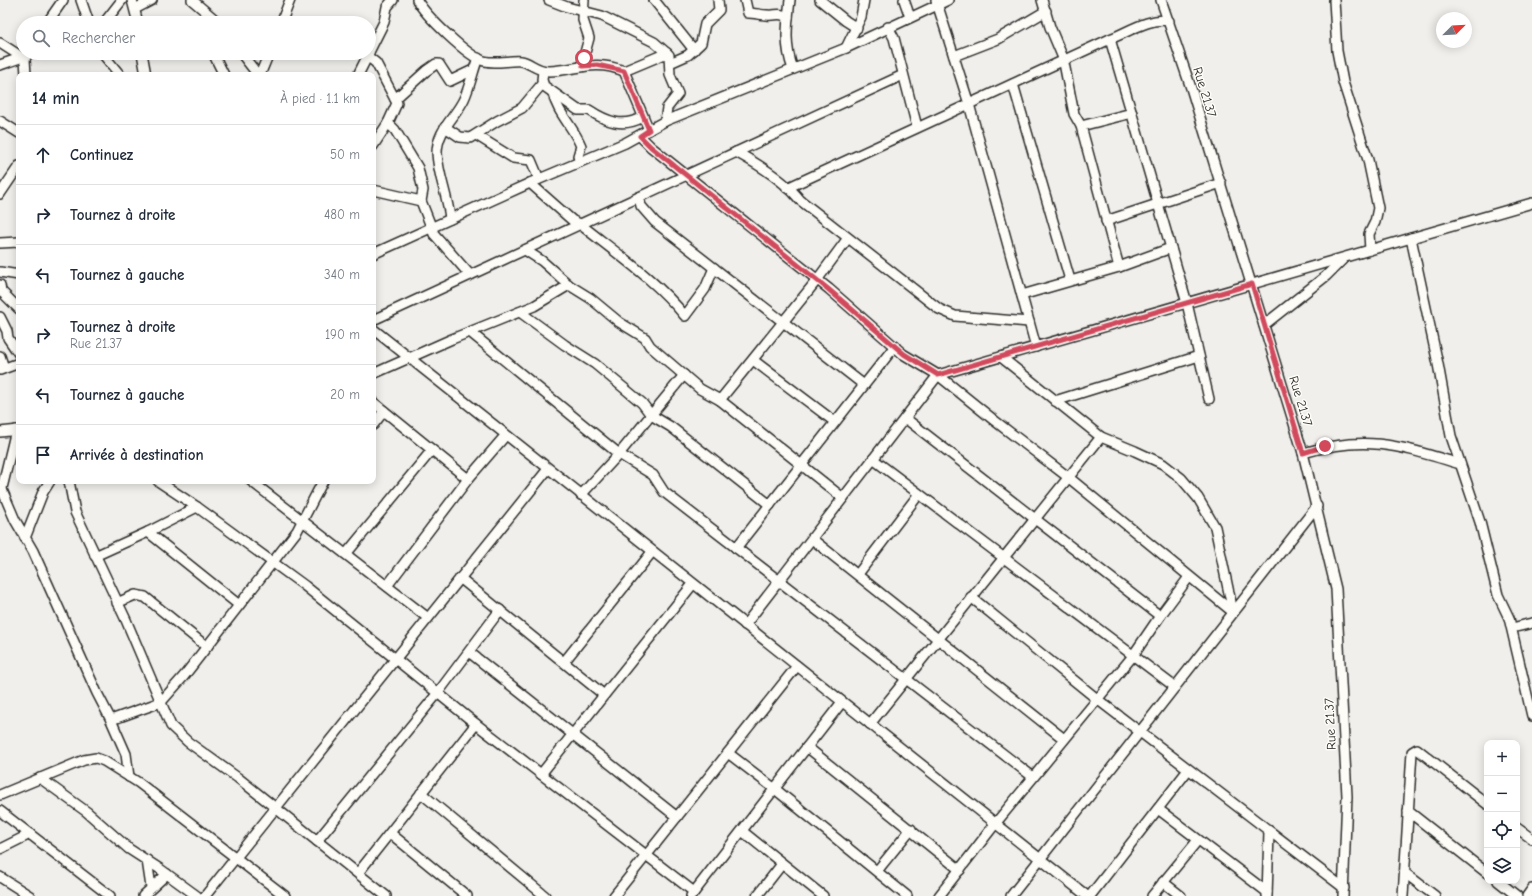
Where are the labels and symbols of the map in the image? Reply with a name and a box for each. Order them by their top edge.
north arrow [1436,12,1472,48]
route start [575,49,593,67]
street label: Rue 21.37 [1190,65,1220,119]
street label: Rue 21.37 [1286,374,1316,428]
route end [1316,437,1334,455]
street label: Rue 21.37 [1321,698,1339,750]

